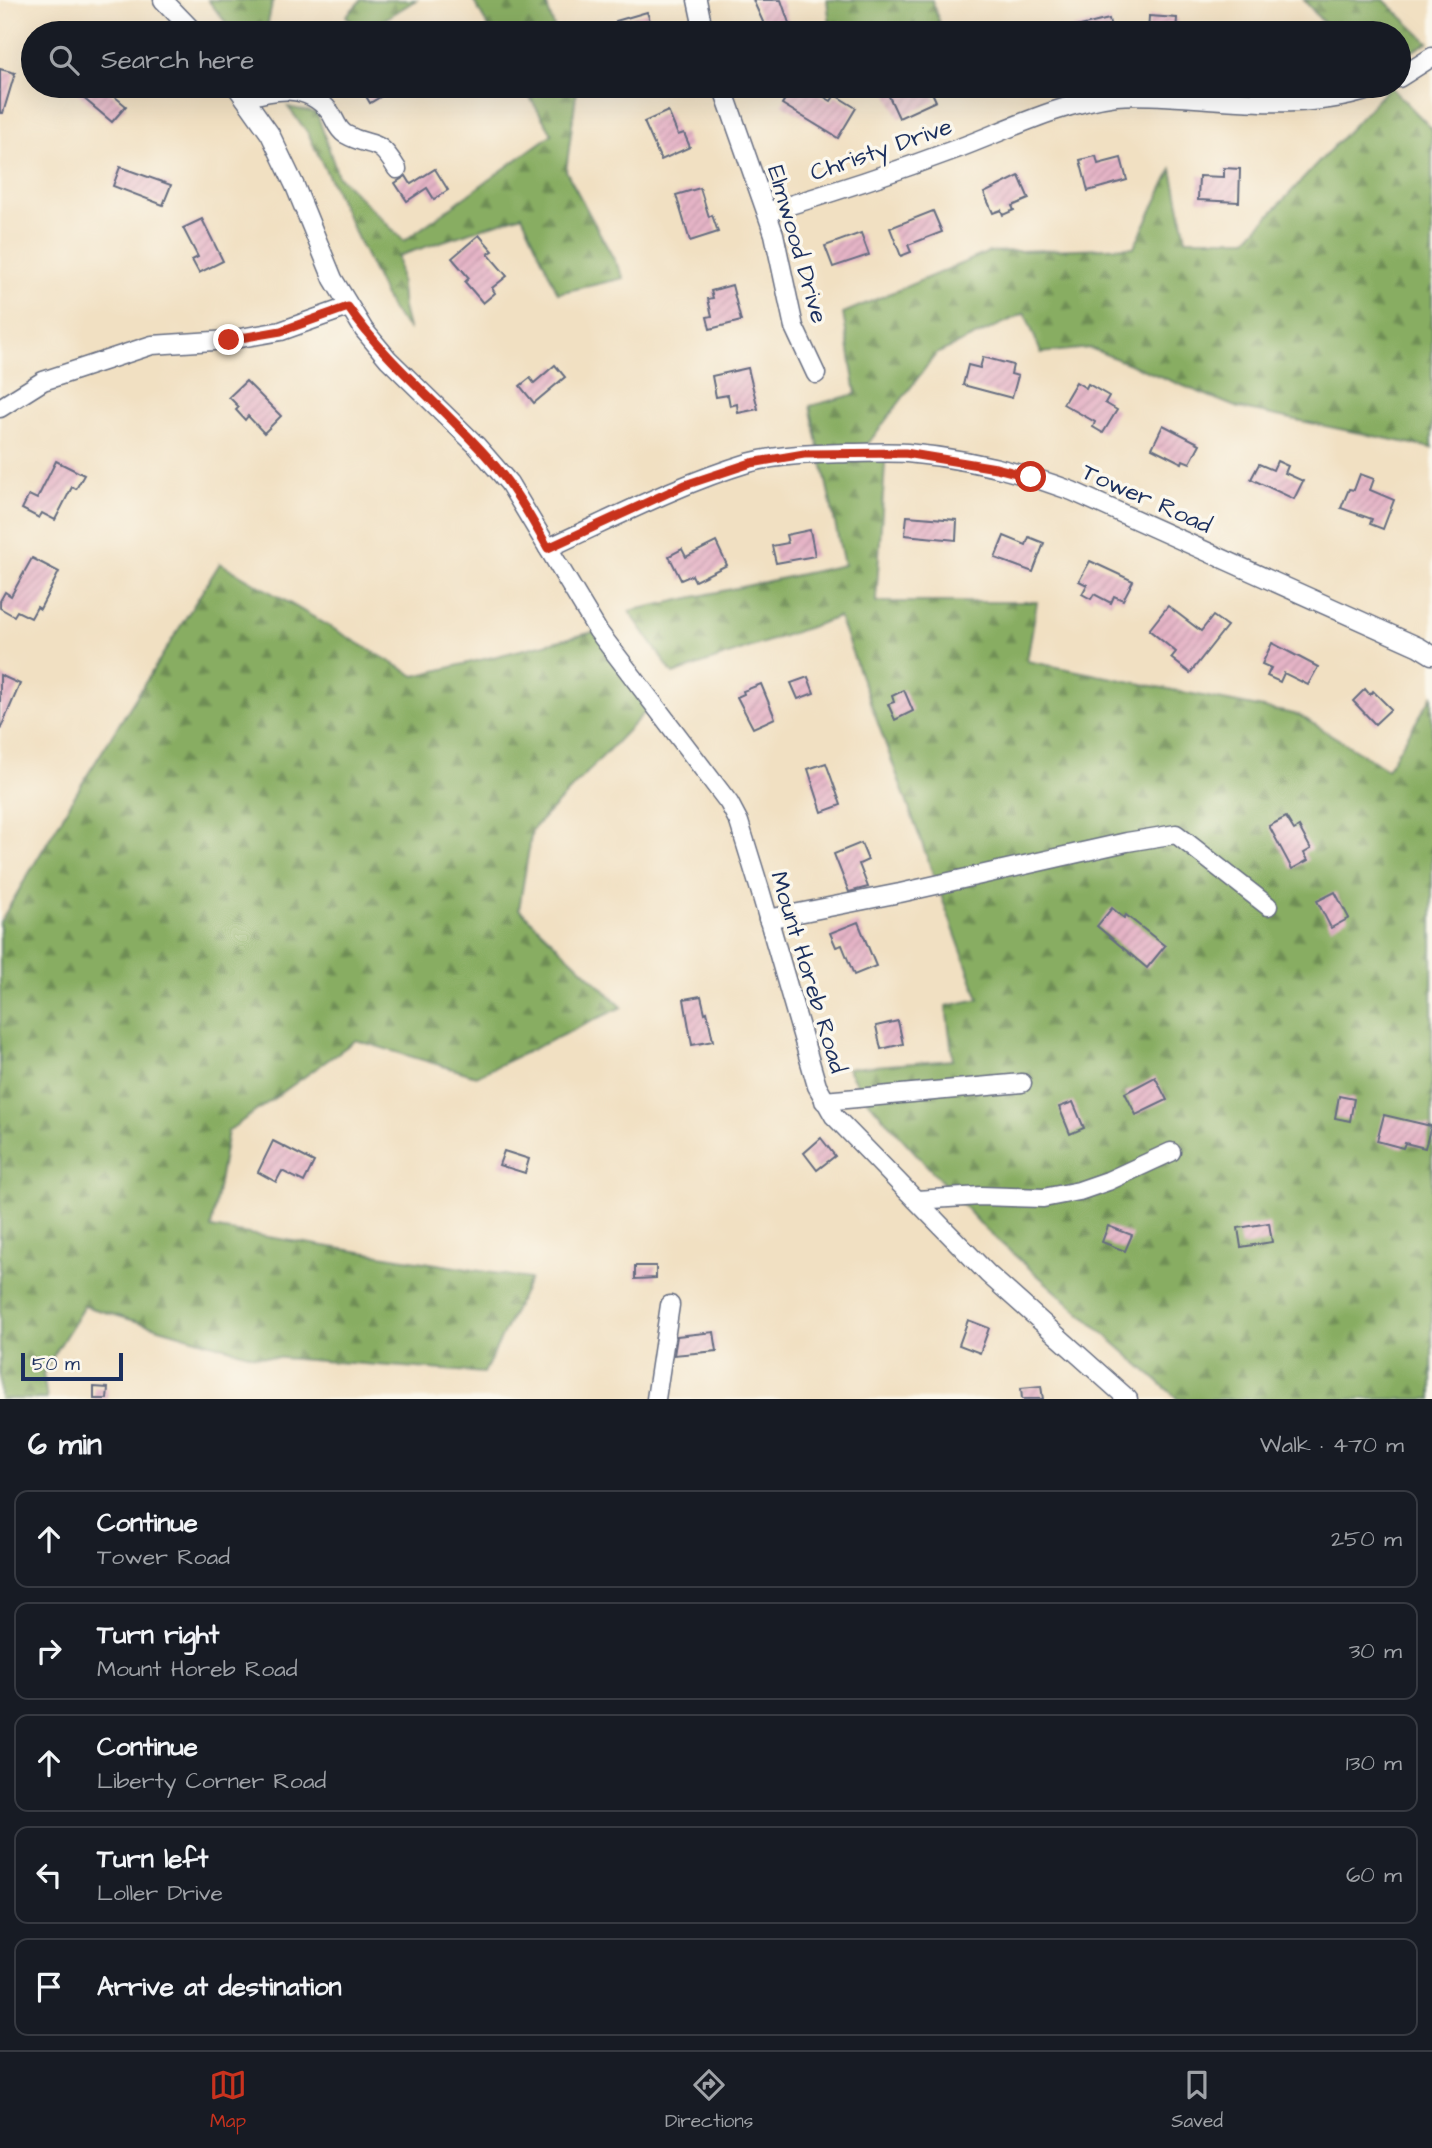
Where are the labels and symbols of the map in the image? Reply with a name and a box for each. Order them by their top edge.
street label: Christy Drive [806,110,957,191]
street label: Elmwood Drive [758,161,836,327]
route end [213,324,244,355]
street label: Tower Road [1076,455,1217,543]
route start [1015,461,1046,492]
street label: Mount Horeb Road [761,867,855,1077]
scale bar [21,1350,122,1382]

